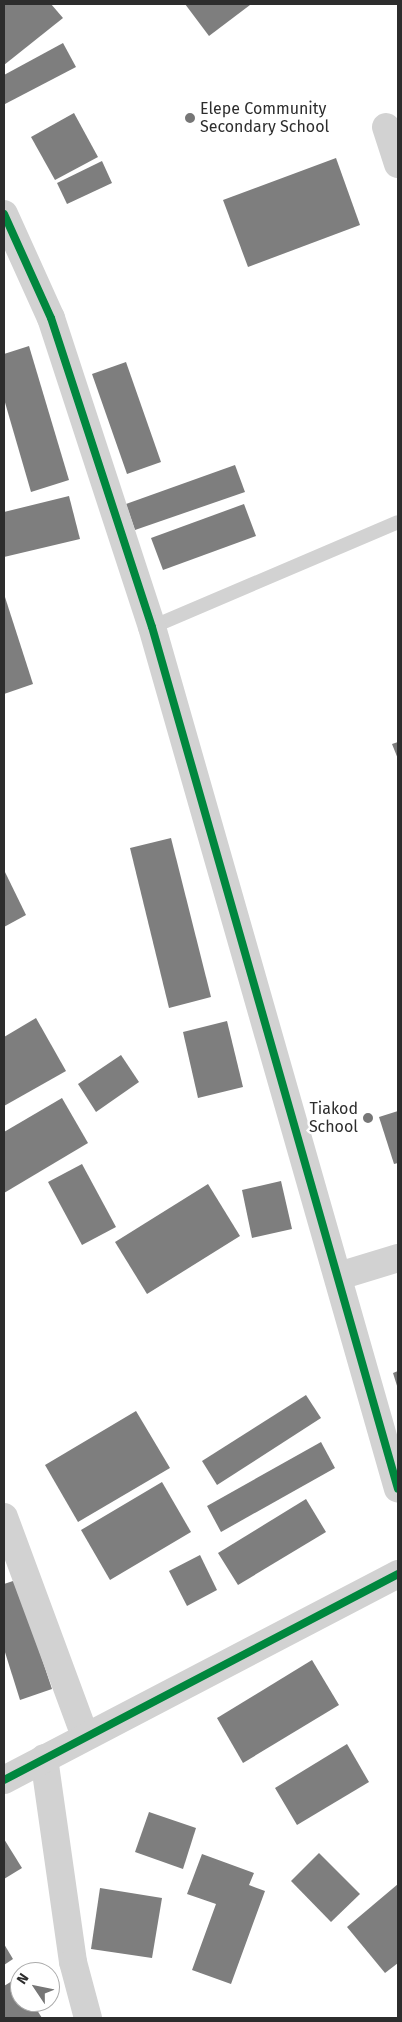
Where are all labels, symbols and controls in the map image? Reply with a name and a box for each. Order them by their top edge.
place label: Elepe Community Secondary School [200,99,329,137]
marker: Elepe Community Secondary School [184,112,196,124]
place label: Tiakod School [309,1099,358,1137]
marker: Tiakod School [362,1112,374,1124]
north arrow [10,1962,60,2012]
text: N [13,1970,33,1988]

